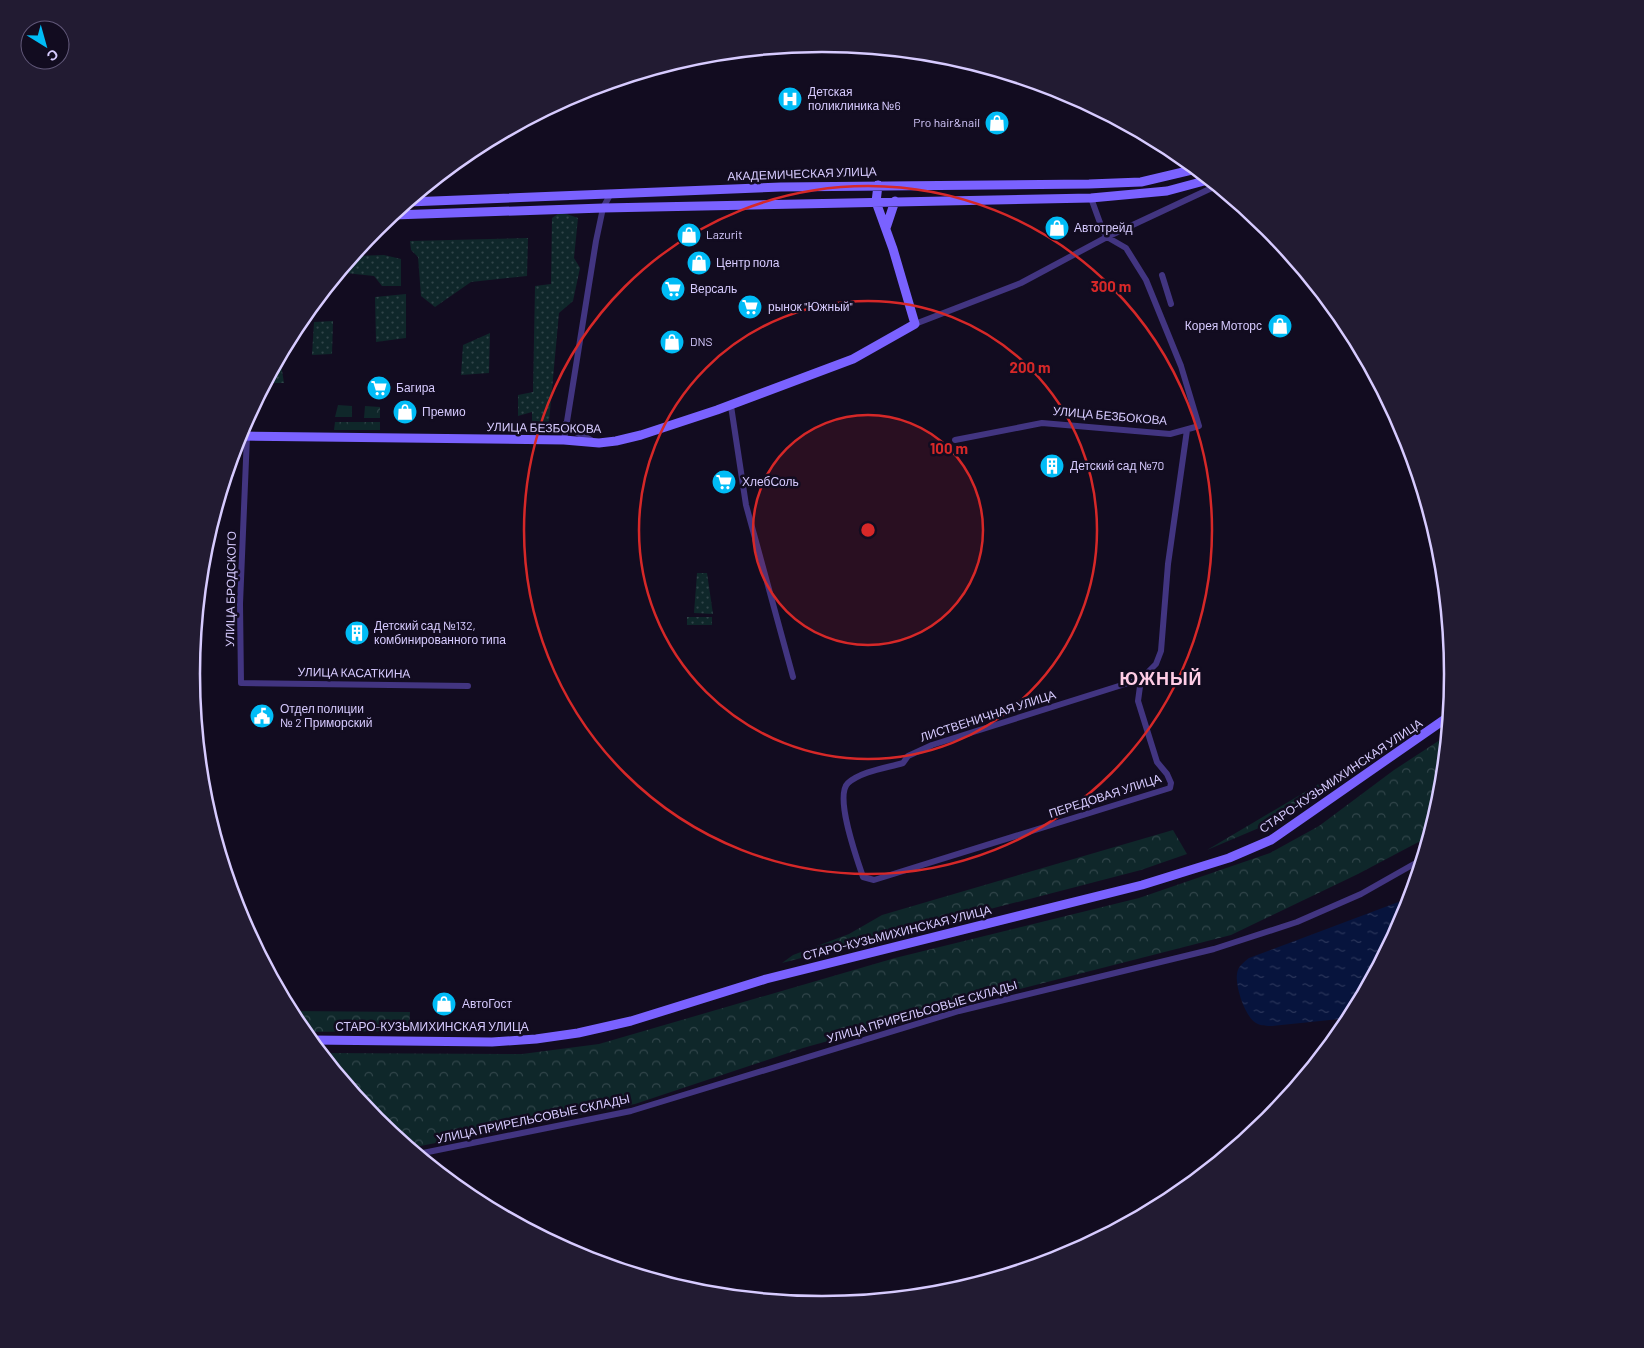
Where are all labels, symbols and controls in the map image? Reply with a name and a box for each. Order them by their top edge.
north arrow [20,20,70,70]
text: С [44,46,62,66]
place label: Детская поликлиника №6 [808,84,901,112]
hospital icon: Детская поликлиника №6 [777,86,803,112]
shop icon: Pro hair&nail [984,110,1010,136]
place label: Pro hair&nail [913,115,980,129]
street label: АКАДЕМИЧЕСКАЯ УЛИЦА [727,163,877,184]
shop icon: Автотрейд [1044,215,1070,241]
place label: Автотрейд [1074,220,1132,235]
shop icon: Lazurit [676,222,702,248]
place label: Lazurit [706,227,743,241]
shop icon: Центр пола [686,250,712,276]
place label: Центр пола [716,255,780,270]
supermarket icon: Версаль [660,276,686,302]
text: 300 m [1091,277,1131,295]
place label: Версаль [690,281,737,296]
supermarket icon: рынок "Южный" [737,294,763,320]
place label: рынок "Южный" [768,299,853,314]
shop icon: Корея Моторс [1267,313,1293,339]
place label: Корея Моторс [1185,318,1262,333]
shop icon: DNS [659,329,685,355]
place label: DNS [690,334,713,348]
text: 200 m [1009,358,1051,376]
supermarket icon: Багира [366,375,392,401]
place label: Багира [396,380,435,395]
shop icon: Премио [392,399,418,425]
street label: УЛИЦА БЕЗБОКОВА [1052,403,1168,428]
place label: Премио [422,404,466,419]
street label: УЛИЦА БЕЗБОКОВА [487,419,602,436]
text: 100 m [930,439,968,457]
building icon: Детский сад №70 [1039,453,1065,479]
place label: Детский сад №70 [1070,458,1164,473]
supermarket icon: ХлебСоль [711,469,737,495]
place label: ХлебСоль [742,474,799,488]
centre of rings [859,521,877,539]
street label: УЛИЦА БРОДСКОГО [222,531,239,647]
place label: Детский сад №132, комбинированного типа [374,618,506,647]
building icon: Детский сад №132, комбинированного типа [344,620,370,646]
street label: УЛИЦА КАСАТКИНА [297,664,411,681]
district label: ЮЖНЫЙ [1120,667,1202,689]
street label: ЛИСТВЕНИЧНАЯ УЛИЦА [918,686,1058,745]
place label: Отдел полиции № 2 Приморский [280,701,372,730]
public building icon: Отдел полиции № 2 Приморский [249,703,275,729]
street label: СТАРО-КУЗЬМИХИНСКАЯ УЛИЦА [1256,715,1425,836]
street label: ПЕРЕДОВАЯ УЛИЦА [1047,770,1163,821]
street label: СТАРО-КУЗЬМИХИНСКАЯ УЛИЦА [801,902,993,963]
street label: УЛИЦА ПРИРЕЛЬСОВЫЕ СКЛАДЫ [825,977,1019,1046]
shop icon: АвтоГост [431,991,457,1017]
place label: АвтоГост [462,996,513,1010]
street label: СТАРО-КУЗЬМИХИНСКАЯ УЛИЦА [335,1019,529,1034]
street label: УЛИЦА ПРИРЕЛЬСОВЫЕ СКЛАДЫ [435,1091,631,1146]

